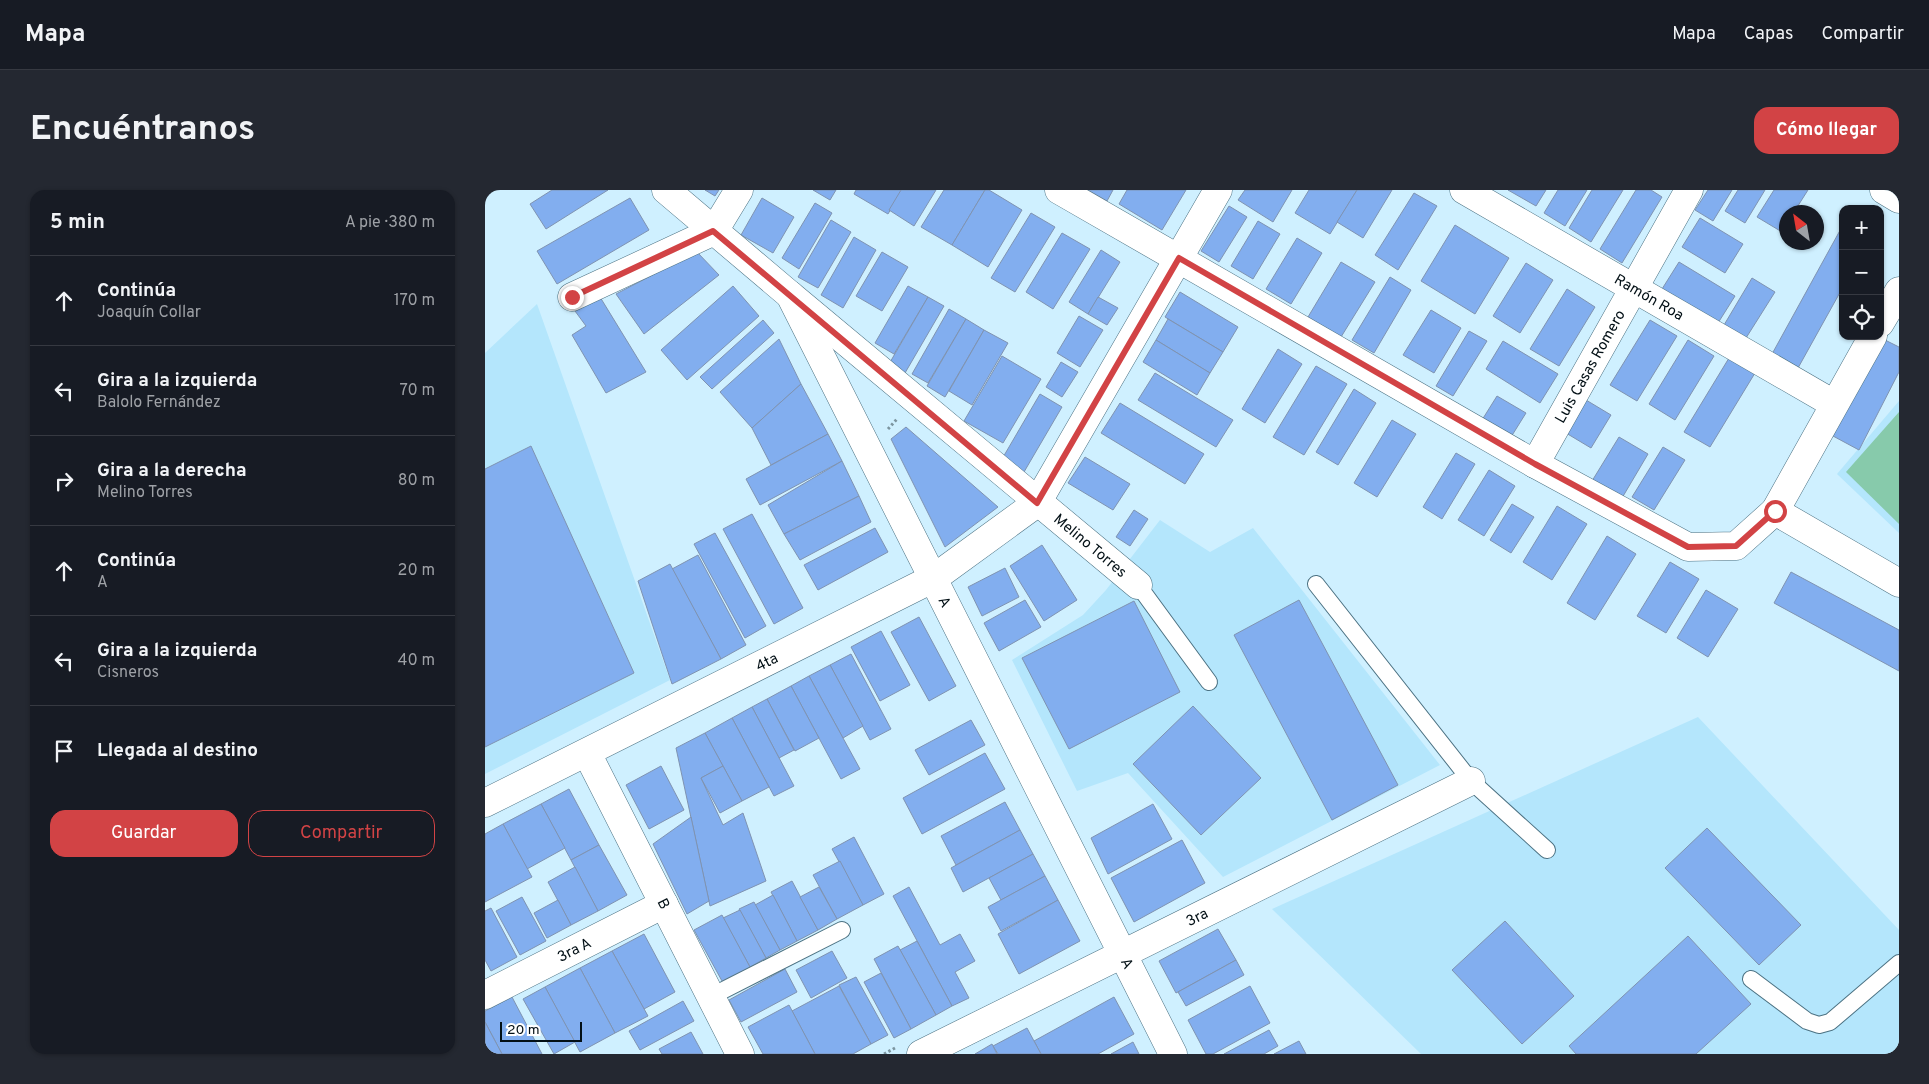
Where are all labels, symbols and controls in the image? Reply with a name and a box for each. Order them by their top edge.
text: Mapa [25,20,85,50]
text: Mapa [1672,23,1716,46]
text: Capas [1744,23,1793,46]
text: Compartir [1821,23,1904,46]
button: Cómo llegar [1754,107,1899,154]
text: Encuéntranos [30,108,255,152]
north arrow [1779,205,1824,250]
map controls [1839,205,1884,340]
button: + [1839,205,1884,250]
text: 5 min [50,209,105,236]
text: A pie · 380 m [345,213,435,233]
button: − [1839,250,1884,295]
street label: Ramón Roa [1610,271,1687,326]
text: Continúa [97,279,176,303]
route end [561,286,584,309]
icon: ahead [50,287,78,315]
text: 170 m [394,291,435,311]
button: locate [1839,295,1884,340]
text: Joaquín Collar [97,303,201,323]
street label: Luis Casas Romero [1552,307,1631,427]
text: Gira a la izquierda [97,369,257,393]
icon: left [50,377,78,405]
text: 70 m [400,381,435,401]
text: Balolo Fernández [97,393,221,413]
text: Gira a la derecha [97,459,247,483]
icon: right [50,467,78,495]
text: 80 m [398,471,435,491]
text: Melino Torres [97,483,193,503]
route start [1764,500,1787,523]
street label: Melino Torres [1049,510,1130,583]
text: Continúa [97,549,176,573]
icon: ahead [50,557,78,585]
text: 20 m [398,561,435,581]
text: A [97,573,108,593]
street label: A [933,594,954,611]
text: Gira a la izquierda [97,639,257,663]
icon: left [50,647,78,675]
street label: 4ta [753,650,782,677]
text: 40 m [397,651,435,671]
text: Cisneros [97,663,159,683]
icon: arrive [50,737,78,765]
text: Llegada al destino [97,739,258,763]
button: Guardar [50,810,238,857]
button: Compartir [248,810,435,857]
street label: B [652,896,673,913]
street label: 3ra [1183,905,1212,932]
street label: 3ra A [555,934,595,968]
street label: A [1115,955,1137,973]
scale bar [500,1019,583,1042]
text: 20 m [507,1022,540,1039]

